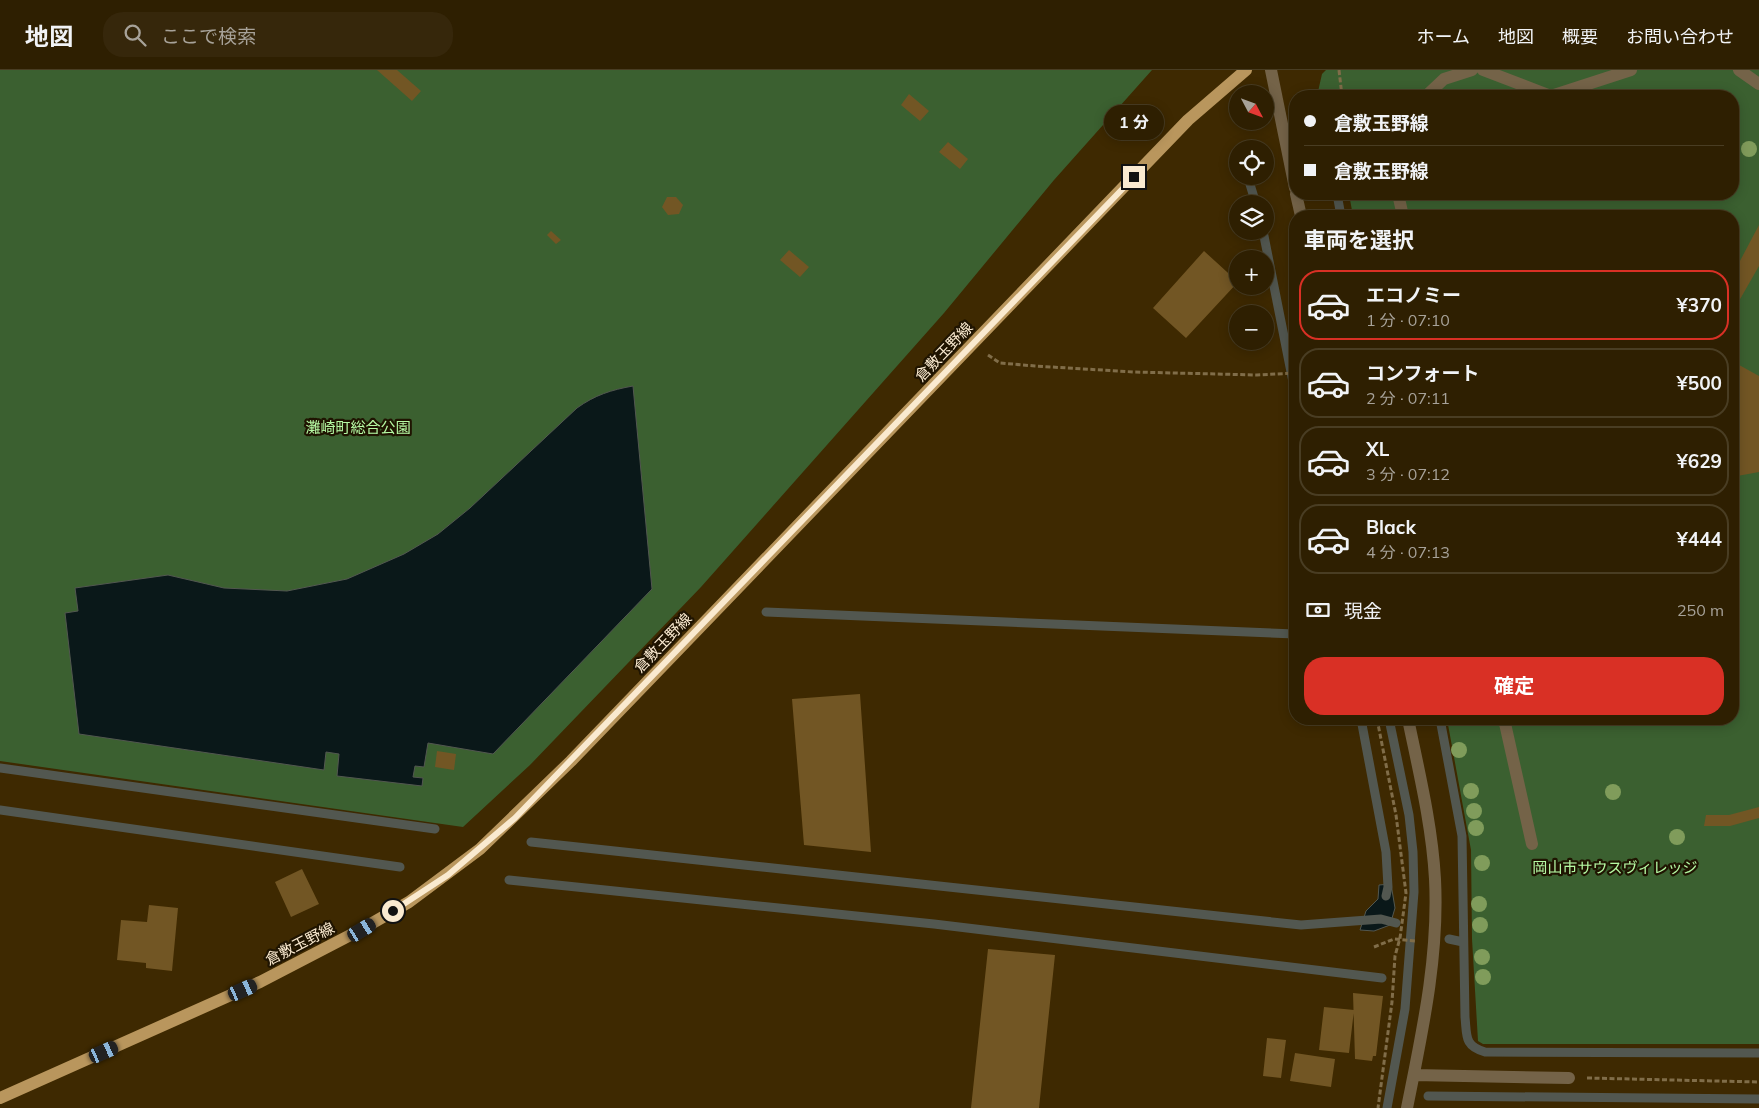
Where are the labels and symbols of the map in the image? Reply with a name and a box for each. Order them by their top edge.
north arrow [1229,85,1274,130]
callout: 1 分 [1104,104,1164,140]
route end [1123,166,1145,188]
street label: 倉敷玉野線 [911,318,977,385]
park label: 灘崎町総合公園 [305,418,411,437]
street label: 倉敷玉野線 [630,609,696,676]
park label: 岡山市サウスヴィレッジ [1532,858,1698,877]
route start [382,900,404,922]
car [345,916,378,944]
street label: 倉敷玉野線 [262,918,338,969]
car [226,977,259,1003]
car [87,1039,120,1065]

